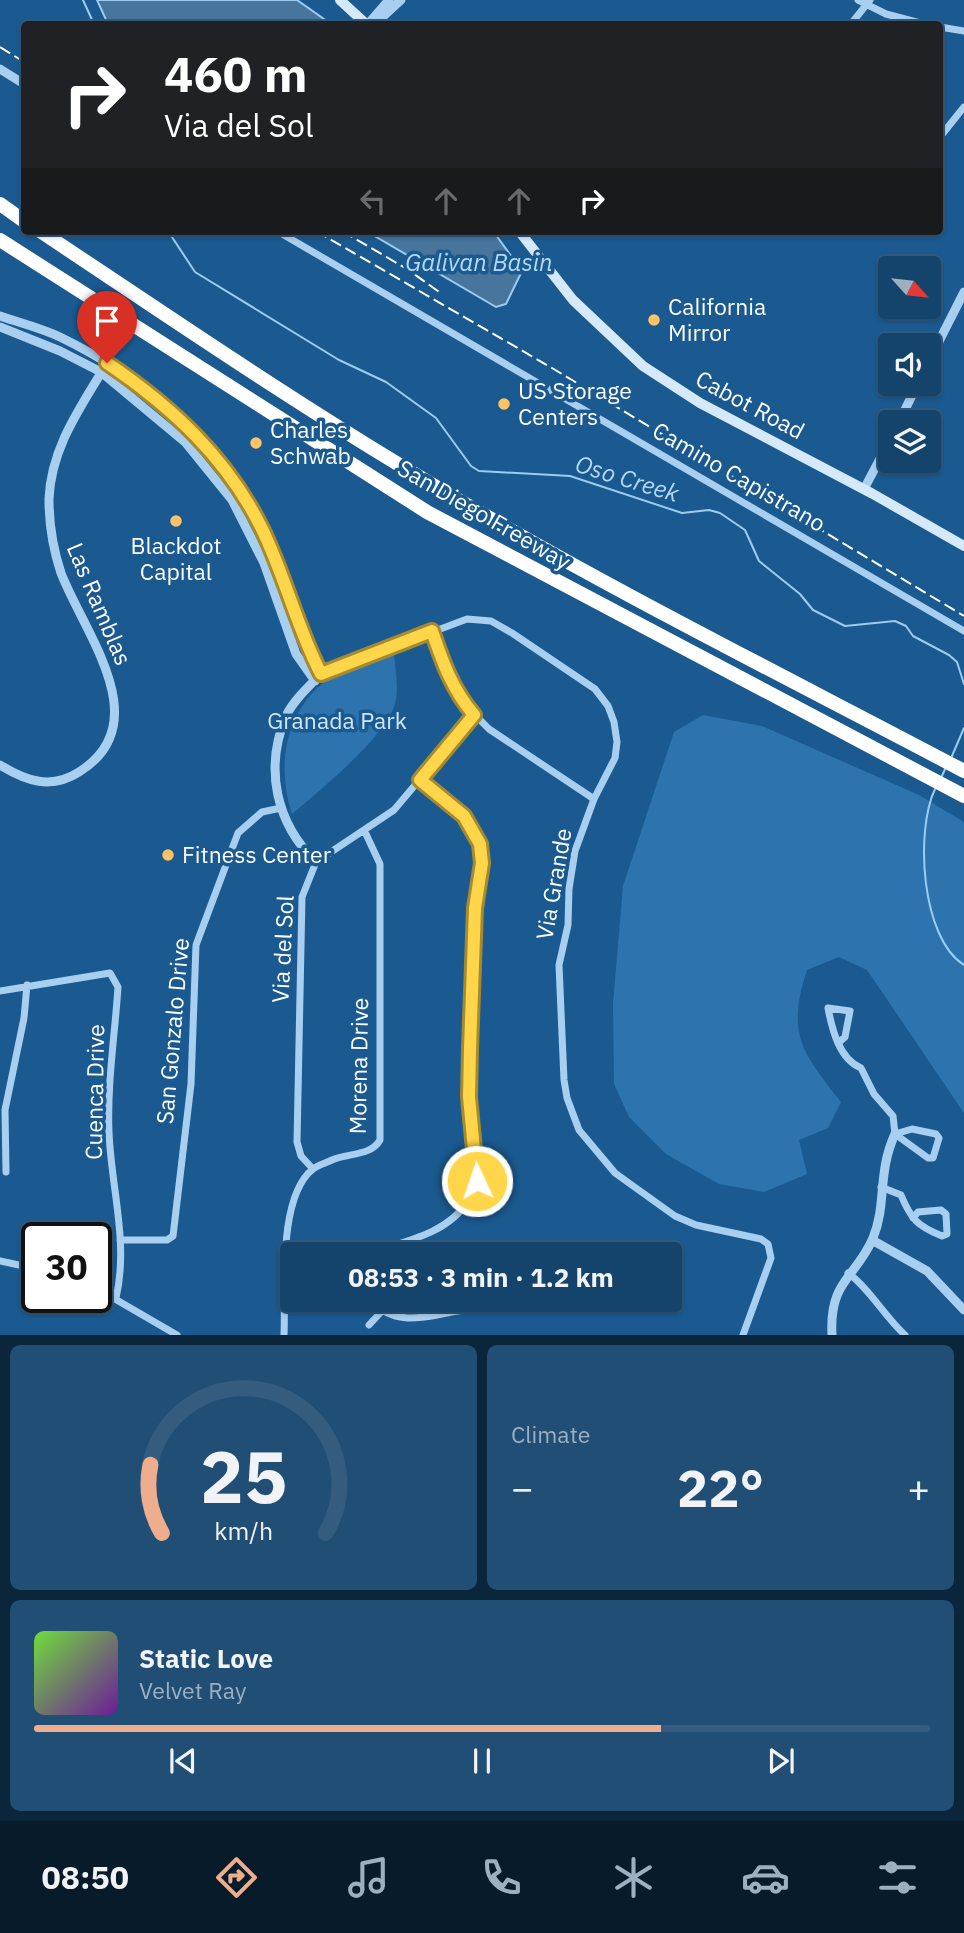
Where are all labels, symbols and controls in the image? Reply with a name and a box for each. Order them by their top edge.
text: 460 m [164,42,308,105]
icon: right [49,49,140,140]
text: Via del Sol [164,104,314,146]
icon: left [354,182,392,220]
icon: ahead [427,182,465,220]
icon: ahead [500,182,538,220]
icon: right [573,182,611,220]
water label: Galivan Basin [405,246,553,278]
north arrow [878,256,942,318]
map controls [878,256,941,473]
pin [77,291,137,363]
place label: California Mirror [668,291,766,347]
icon: arrive [88,302,126,340]
marker: California Mirror [646,312,662,328]
button: sound [878,333,941,396]
street label: Cabot Road [691,363,810,445]
place label: US Storage Centers [518,375,632,431]
marker: US Storage Centers [496,396,512,412]
button: layers [878,410,941,473]
place label: Charles Schwab [270,414,351,470]
street label: Camino Capistrano [648,414,831,538]
marker: Charles Schwab [248,435,264,451]
water label: Oso Creek [572,447,683,509]
street label: San Diego Freeway [392,452,577,576]
marker: Blackdot Capital [168,513,184,529]
place label: Blackdot Capital [130,530,222,586]
street label: Las Ramblas [61,538,139,669]
park label: Granada Park [267,705,407,735]
street label: Via Grande [528,826,578,942]
place label: Fitness Center [182,839,332,869]
marker: Fitness Center [160,847,176,863]
street label: Via del Sol [264,894,300,1003]
street label: San Gonzalo Drive [149,936,195,1125]
street label: Morena Drive [342,997,374,1135]
street label: Cuenca Drive [78,1024,110,1160]
position arrow [440,1144,514,1218]
speed limit sign: 30 [21,1222,112,1313]
text: 08:53 · 3 min · 1.2 km [348,1260,614,1294]
text: Climate [511,1419,590,1449]
text: 25 [200,1429,287,1524]
text: 22° [677,1454,764,1521]
text: − [511,1463,534,1512]
text: + [907,1463,930,1512]
text: km/h [214,1514,273,1547]
text: Static Love [139,1641,273,1675]
text: Velvet Ray [139,1675,246,1705]
icon: previous [164,1742,202,1780]
icon: pause [463,1742,501,1780]
icon: next [762,1742,800,1780]
icon: directions [212,1853,261,1902]
icon: music [344,1853,393,1902]
icon: phone [477,1853,526,1902]
icon: climate [609,1853,658,1902]
icon: car [741,1853,790,1902]
icon: filters [873,1853,922,1902]
text: 08:50 [42,1856,129,1898]

